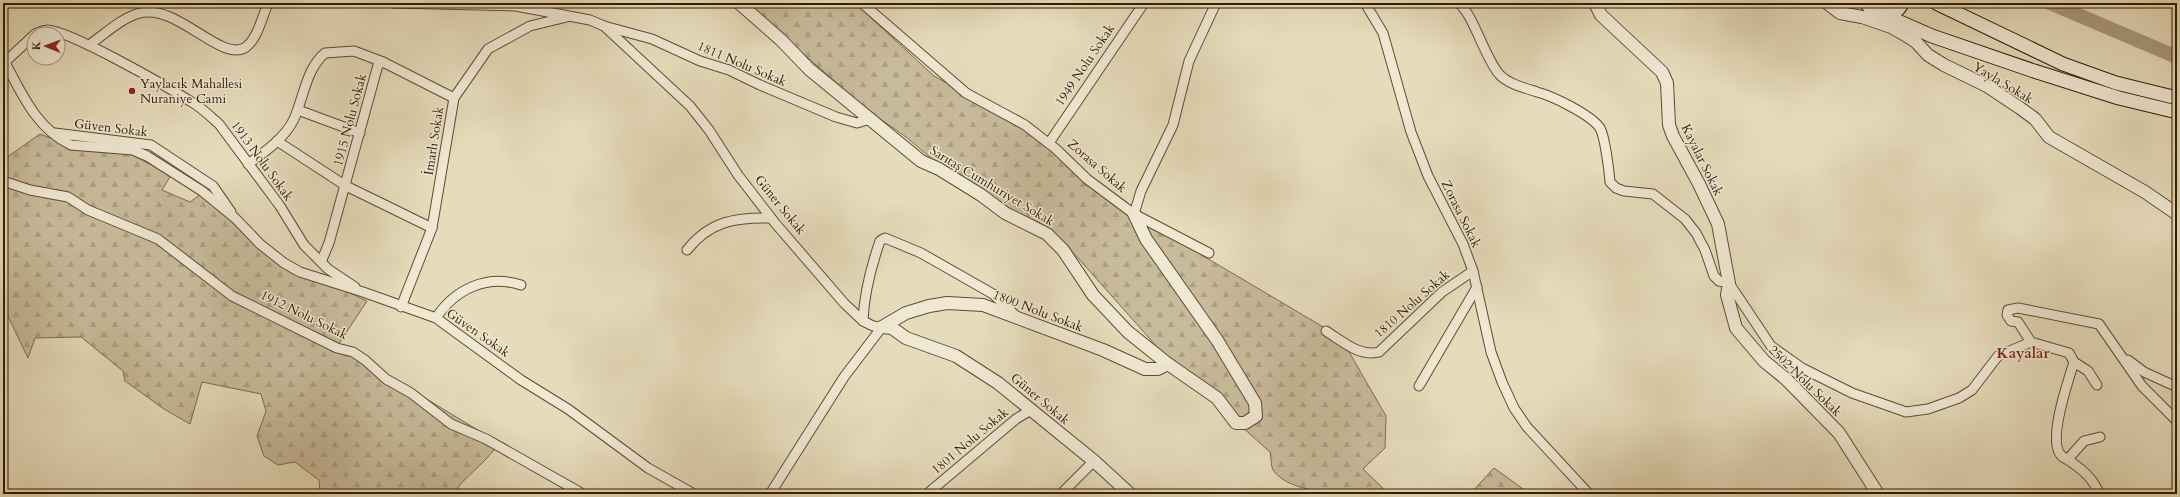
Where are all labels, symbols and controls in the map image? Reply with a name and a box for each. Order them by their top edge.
street label: 1949 Nolu Sokak [1051,20,1119,110]
north arrow [26,26,66,66]
street label: 1811 Nolu Sokak [695,37,789,91]
text: K [29,41,44,50]
street label: Yayla Sokak [1969,58,2037,108]
street label: 1915 Nolu Sokak [329,72,371,168]
place label: Yaylacık Mahallesi Nuraniye Cami [140,75,243,108]
marker: Yaylacık Mahallesi Nuraniye Cami [127,86,137,96]
street label: İmarlı Sokak [420,105,448,177]
street label: Güven Sokak [73,115,149,141]
street label: 1913 Nolu Sokak [227,117,297,205]
street label: Kayalar Sokak [1677,121,1727,199]
street label: Zorasa Sokak [1063,135,1131,197]
street label: Sarıtaş Cumhuriyet Sokak [926,142,1058,230]
street label: Güner Sokak [750,171,810,239]
street label: Zorasa Sokak [1437,177,1485,251]
street label: 1810 Nolu Sokak [1370,266,1454,342]
street label: 1912 Nolu Sokak [257,286,351,344]
street label: 1800 Nolu Sokak [990,286,1086,336]
street label: Güven Sokak [443,304,513,362]
street label: 2502 Nolu Sokak [1764,341,1846,421]
district label: Kayalar [1997,343,2050,363]
street label: Güner Sokak [1007,369,1073,429]
street label: 1801 Nolu Sokak [928,403,1012,479]

